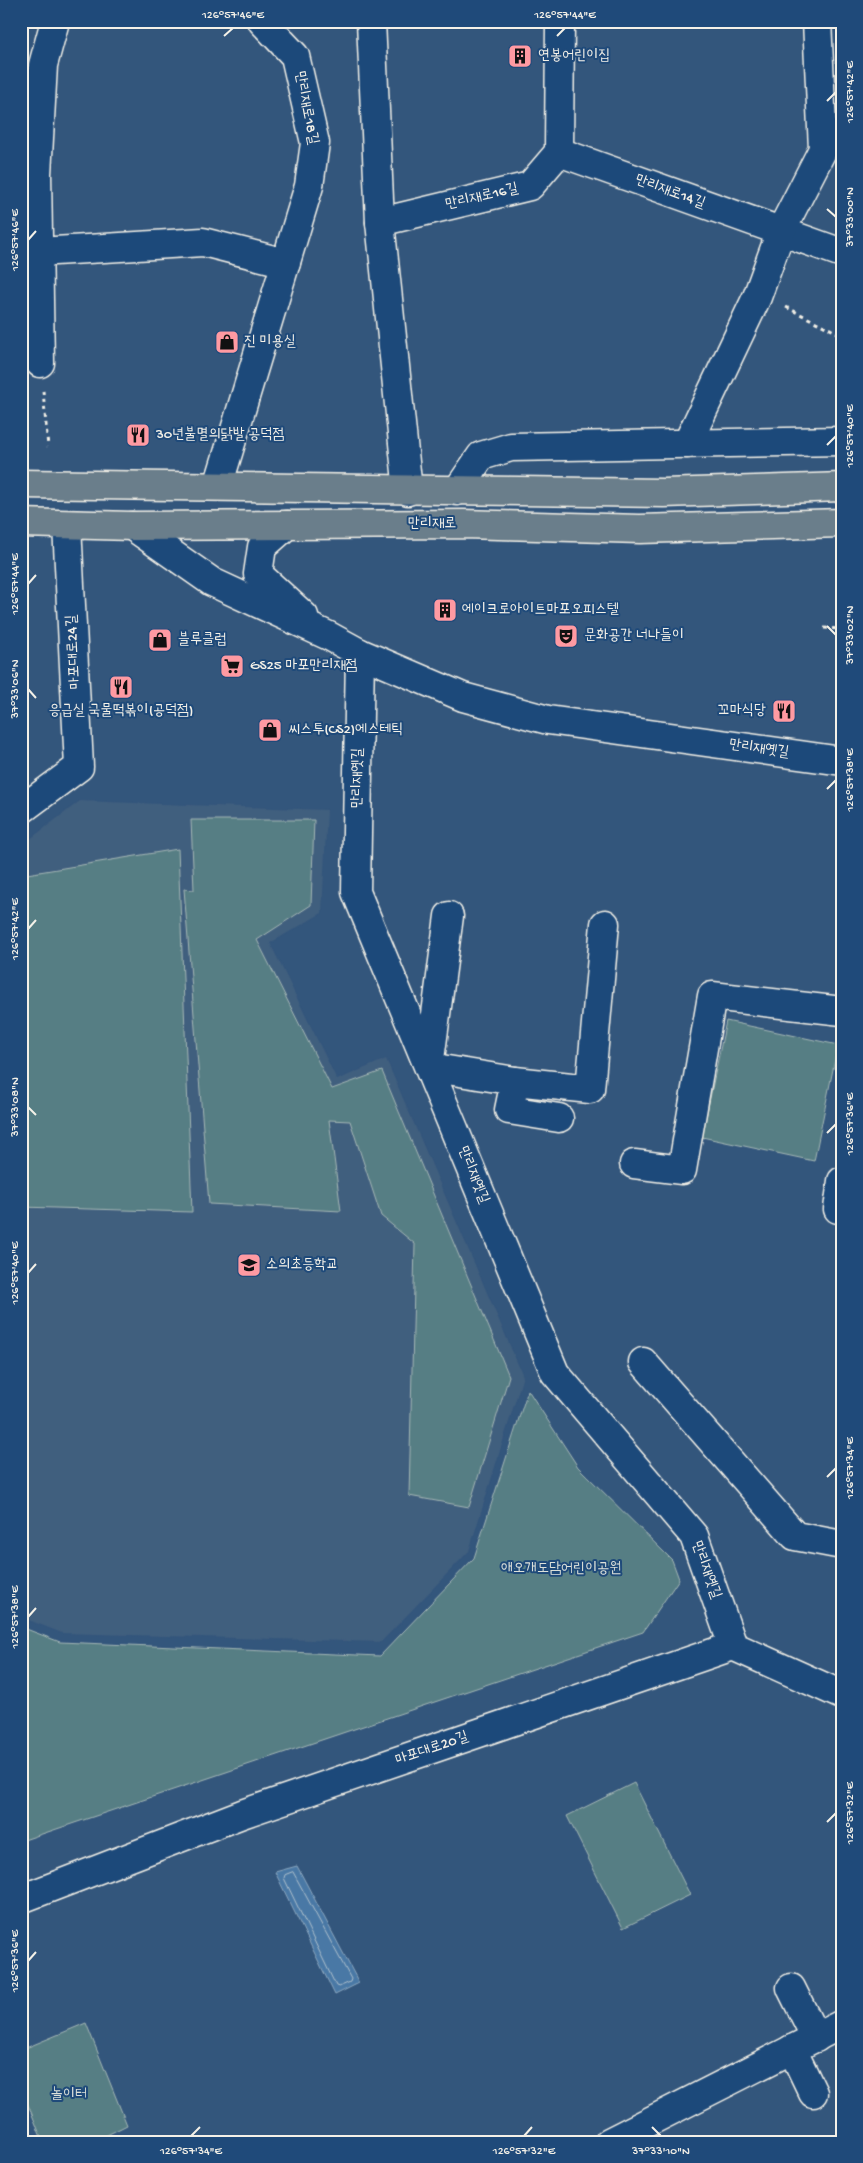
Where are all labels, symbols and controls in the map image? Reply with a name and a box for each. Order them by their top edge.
text: 126°57'46"E [201,9,265,23]
text: 126°57'44"E [533,9,596,23]
building icon: 연봉어린이집 [507,43,533,69]
place label: 연봉어린이집 [538,47,610,65]
text: 126°57'42"E [844,61,858,124]
street label: 만리재로18길 [290,70,322,146]
street label: 만리재로14길 [632,171,708,213]
street label: 만리재로16길 [444,180,520,214]
text: 37°33'00"N [844,187,858,248]
text: 126°57'46"E [9,208,23,272]
shop icon: 진 미용실 [214,329,240,355]
place label: 진 미용실 [244,333,296,351]
text: 126°57'40"E [844,404,858,468]
restaurant icon: 30년불멸의닭발 공덕점 [125,422,151,448]
place label: 30년불멸의닭발 공덕점 [155,426,285,444]
street label: 만리재로 [408,515,456,533]
text: 126°57'44"E [9,553,23,616]
building icon: 에이크로아이트마포오피스텔 [432,597,458,623]
place label: 에이크로아이트마포오피스텔 [462,601,619,619]
text: 37°33'02"N [844,605,858,665]
street label: 마포대로24길 [63,614,85,690]
theatre icon: 문화공간 너나들이 [553,623,579,649]
shop icon: 블루클럽 [147,627,173,653]
place label: 문화공간 너나들이 [584,627,684,645]
place label: 블루클럽 [178,631,226,649]
supermarket icon: GS25 마포만리재점 [219,653,245,679]
place label: GS25 마포만리재점 [250,657,358,675]
text: 37°33'06"N [9,659,23,720]
restaurant icon: 응급실 국물떡볶이(공덕점) [108,674,134,700]
restaurant icon: 꼬마식당 [771,698,797,724]
place label: 응급실 국물떡볶이(공덕점) [49,702,193,720]
place label: 꼬마식당 [718,702,766,720]
shop icon: 씨스투(CS2)에스테틱 [257,717,283,743]
place label: 씨스투(CS2)에스테틱 [288,721,403,739]
street label: 만리재옛길 [728,736,790,762]
street label: 만리재옛길 [348,748,368,808]
text: 126°57'38"E [844,748,858,813]
text: 126°57'42"E [9,898,23,961]
text: 37°33'08"N [9,1077,23,1138]
text: 126°57'36"E [844,1092,858,1156]
street label: 만리재옛길 [453,1144,493,1206]
text: 126°57'40"E [9,1241,23,1305]
school or university icon: 소의초등학교 [236,1252,262,1278]
place label: 소의초등학교 [266,1256,338,1274]
text: 126°57'34"E [844,1436,858,1500]
street label: 만리재옛길 [687,1539,725,1601]
park label: 애오개도담어린이공원 [501,1560,621,1578]
text: 126°57'38"E [9,1585,23,1650]
street label: 마포대로20길 [393,1728,471,1770]
text: 126°57'32"E [844,1781,858,1845]
text: 126°57'36"E [9,1929,23,1993]
park label: 놀이터 [51,2086,87,2104]
text: 126°57'34"E [159,2145,223,2159]
text: 126°57'32"E [492,2145,556,2159]
text: 37°33'10"N [631,2145,690,2159]

